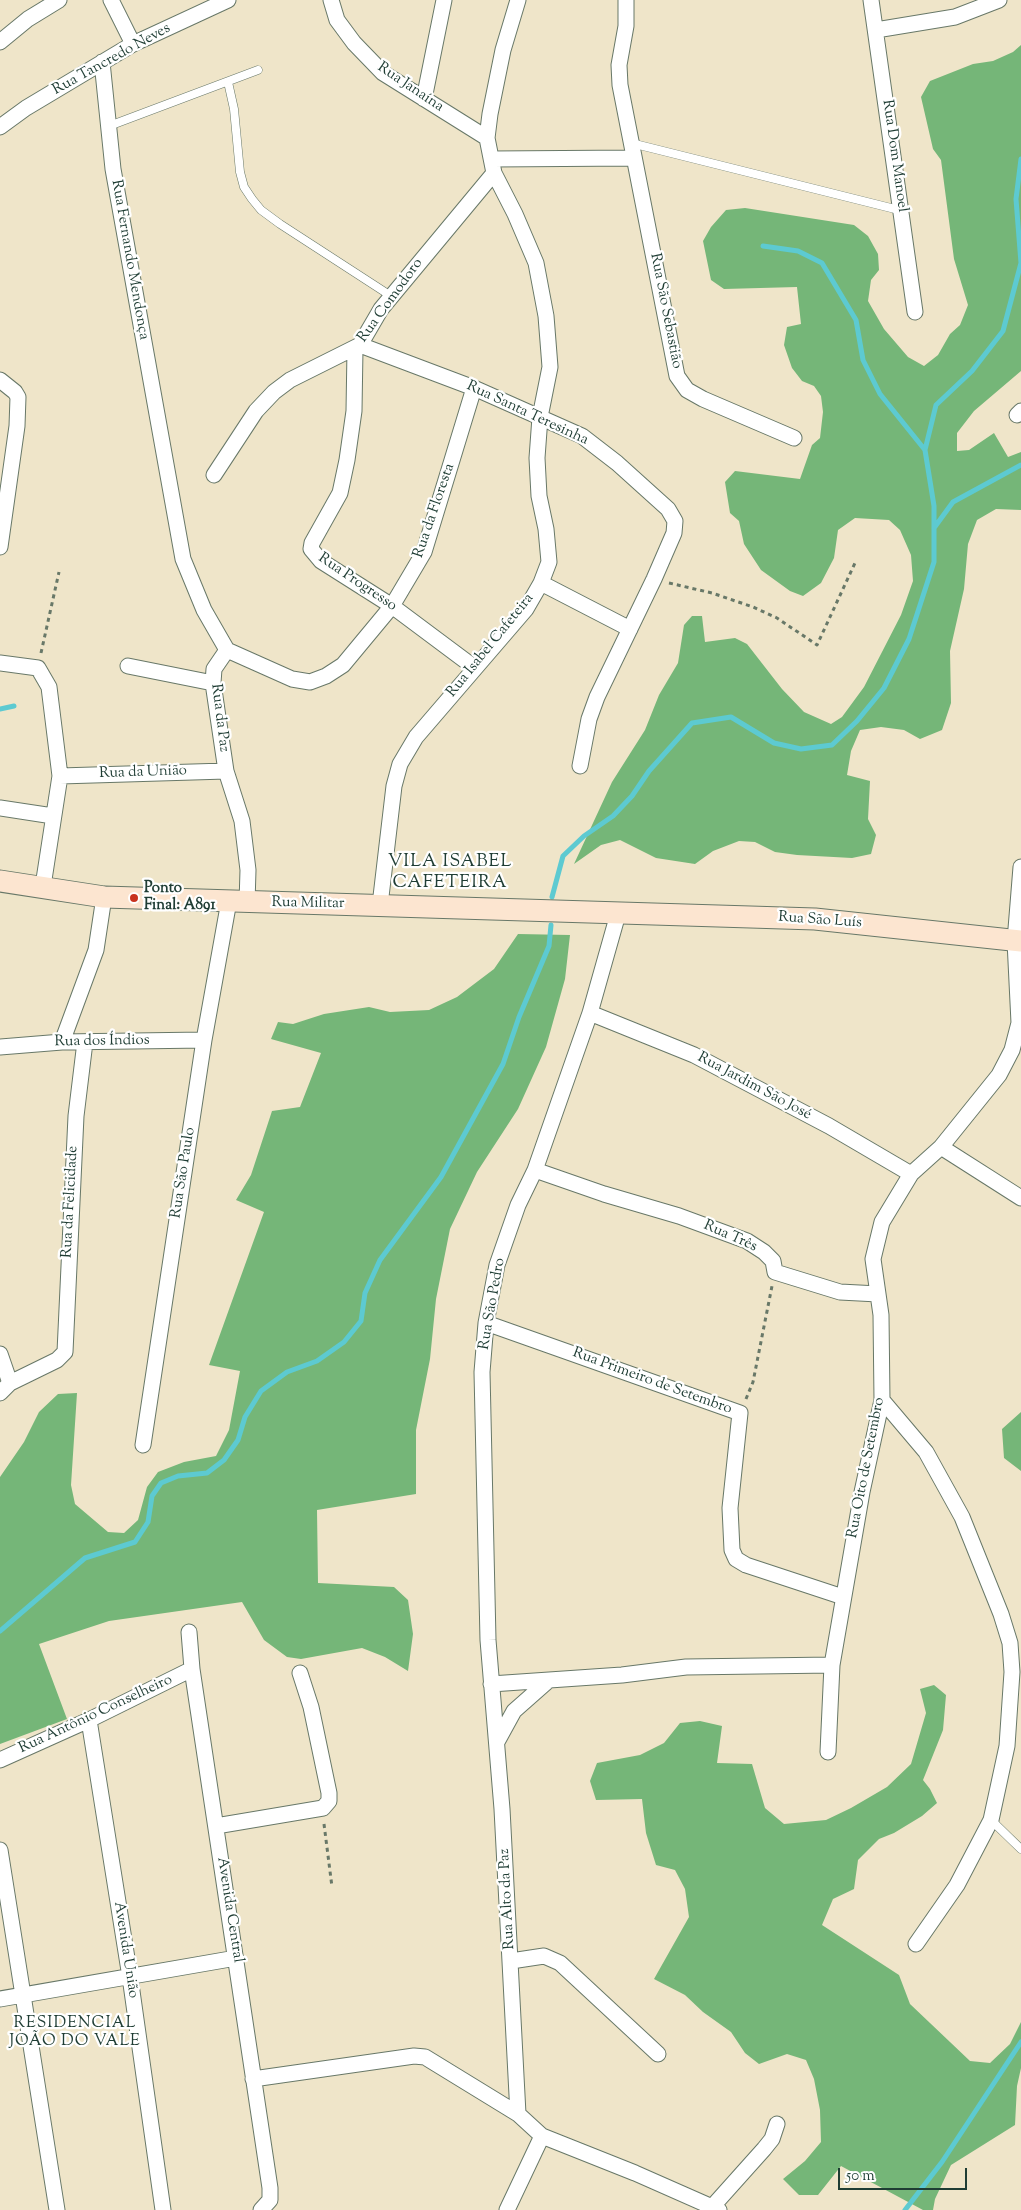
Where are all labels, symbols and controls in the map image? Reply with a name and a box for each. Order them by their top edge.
street label: Rua Tancredo Neves [50,20,174,100]
street label: Rua Janaína [373,59,447,117]
street label: Rua Dom Manoel [877,99,911,213]
street label: Rua Fernando Mendonça [106,179,152,341]
street label: Rua São Sebastião [645,252,685,370]
street label: Rua Comodoro [354,255,428,347]
street label: Rua Santa Teresinha [463,378,591,450]
street label: Rua da Floresta [410,461,460,561]
street label: Rua Progresso [314,550,400,616]
street label: Rua Isabel Cafeteira [444,590,538,702]
street label: Rua da Paz [206,683,232,753]
street label: Rua da União [99,762,187,784]
district label: VILA ISABEL CAFETEIRA [386,852,514,894]
place label: Ponto Final: A891 [144,880,215,915]
marker: Ponto Final: A891 [128,892,140,904]
street label: Rua Militar [271,894,345,914]
street label: Rua São Luís [777,909,863,933]
street label: Rua dos Índios [54,1032,150,1052]
street label: Rua Jardim São José [694,1049,814,1125]
street label: Rua São Paulo [168,1126,200,1220]
street label: Rua da Felicidade [59,1145,83,1259]
street label: Rua Três [700,1217,760,1257]
street label: Rua São Pedro [476,1257,510,1351]
street label: Rua Primeiro de Setembro [570,1345,734,1419]
street label: Rua Oito de Setembro [844,1396,890,1540]
street label: Rua Antônio Conselheiro [16,1672,176,1758]
street label: Rua Alto da Paz [496,1848,520,1950]
street label: Avenida Central [212,1856,246,1964]
street label: Avenida União [108,1900,142,2000]
district label: RESIDENCIAL JOÃO DO VALE [8,2014,142,2052]
scale bar [841,2158,970,2190]
text: 50 m [846,2166,875,2187]

